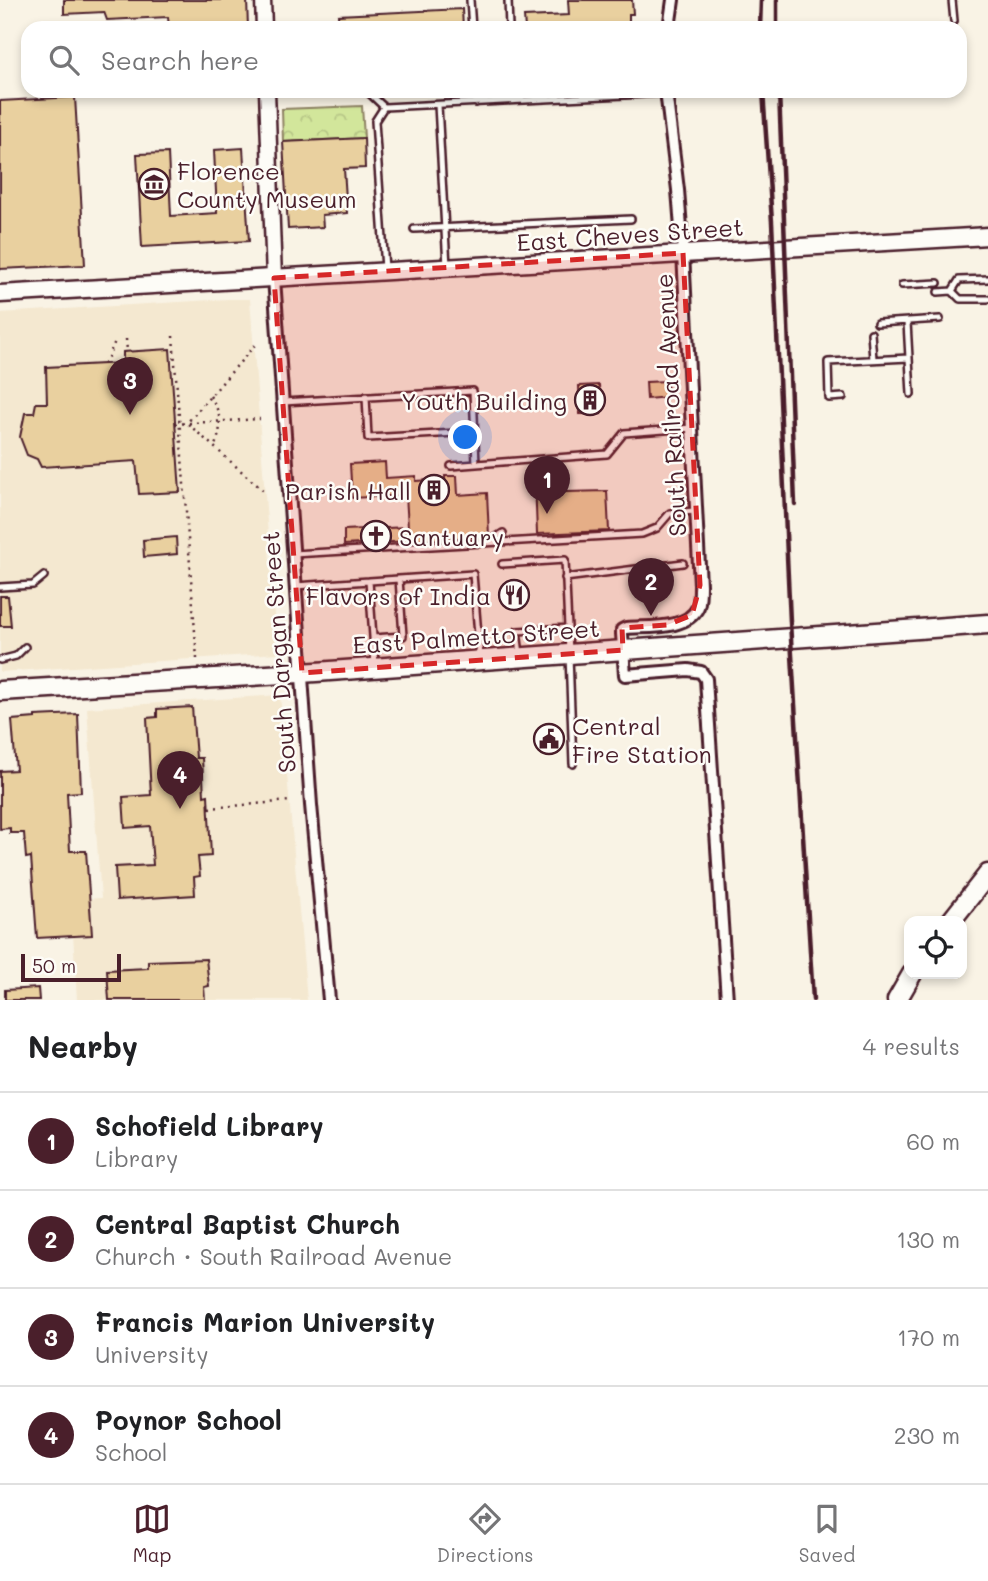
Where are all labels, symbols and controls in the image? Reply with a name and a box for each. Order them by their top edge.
search box [21,21,967,98]
icon: search [45,41,83,79]
text: Search here [101,43,259,77]
place label: Florence County Museum [177,155,357,214]
museum icon: Florence County Museum [137,167,171,201]
street label: East Cheves Street [515,211,745,257]
street label: South Railroad Avenue [648,273,692,537]
pin: 3 [107,357,153,415]
building icon: Youth Building [573,383,607,417]
place label: Youth Building [401,385,567,416]
your location [448,420,482,454]
pin: 1 [524,456,570,514]
building icon: Parish Hall [417,473,451,507]
place label: Parish Hall [285,475,411,506]
church icon: Santuary [359,519,393,553]
place label: Santuary [399,521,504,552]
street label: South Dargan Street [254,530,302,774]
pin: 2 [628,558,674,616]
restaurant icon: Flavors of India [497,578,531,612]
place label: Flavors of India [306,580,491,611]
street label: East Palmetto Street [351,612,601,660]
place label: Central Fire Station [572,710,712,769]
public building icon: Central Fire Station [532,722,566,756]
pin: 4 [157,751,203,809]
map controls [904,916,967,979]
button: locate [904,916,967,979]
scale bar [21,951,121,983]
text: 50 m [32,953,76,978]
text: Nearby [28,1026,138,1066]
text: 4 results [863,1031,960,1061]
text: Schofield Library [95,1109,324,1143]
text: 1 [46,1126,56,1156]
text: 60 m [906,1126,960,1156]
text: Library [95,1143,178,1173]
text: Central Baptist Church [95,1207,400,1241]
text: 2 [45,1224,57,1254]
text: 130 m [896,1224,960,1254]
text: Church · South Railroad Avenue [95,1241,452,1271]
text: Francis Marion University [95,1305,435,1339]
text: 3 [44,1322,58,1352]
text: 170 m [897,1322,960,1352]
text: University [95,1339,208,1369]
text: Poynor School [95,1403,282,1437]
text: 4 [44,1420,58,1450]
text: 230 m [894,1420,960,1450]
text: School [95,1437,168,1467]
tab: Map [133,1500,171,1567]
tab: Directions [437,1500,533,1567]
tab: Saved [799,1500,855,1567]

